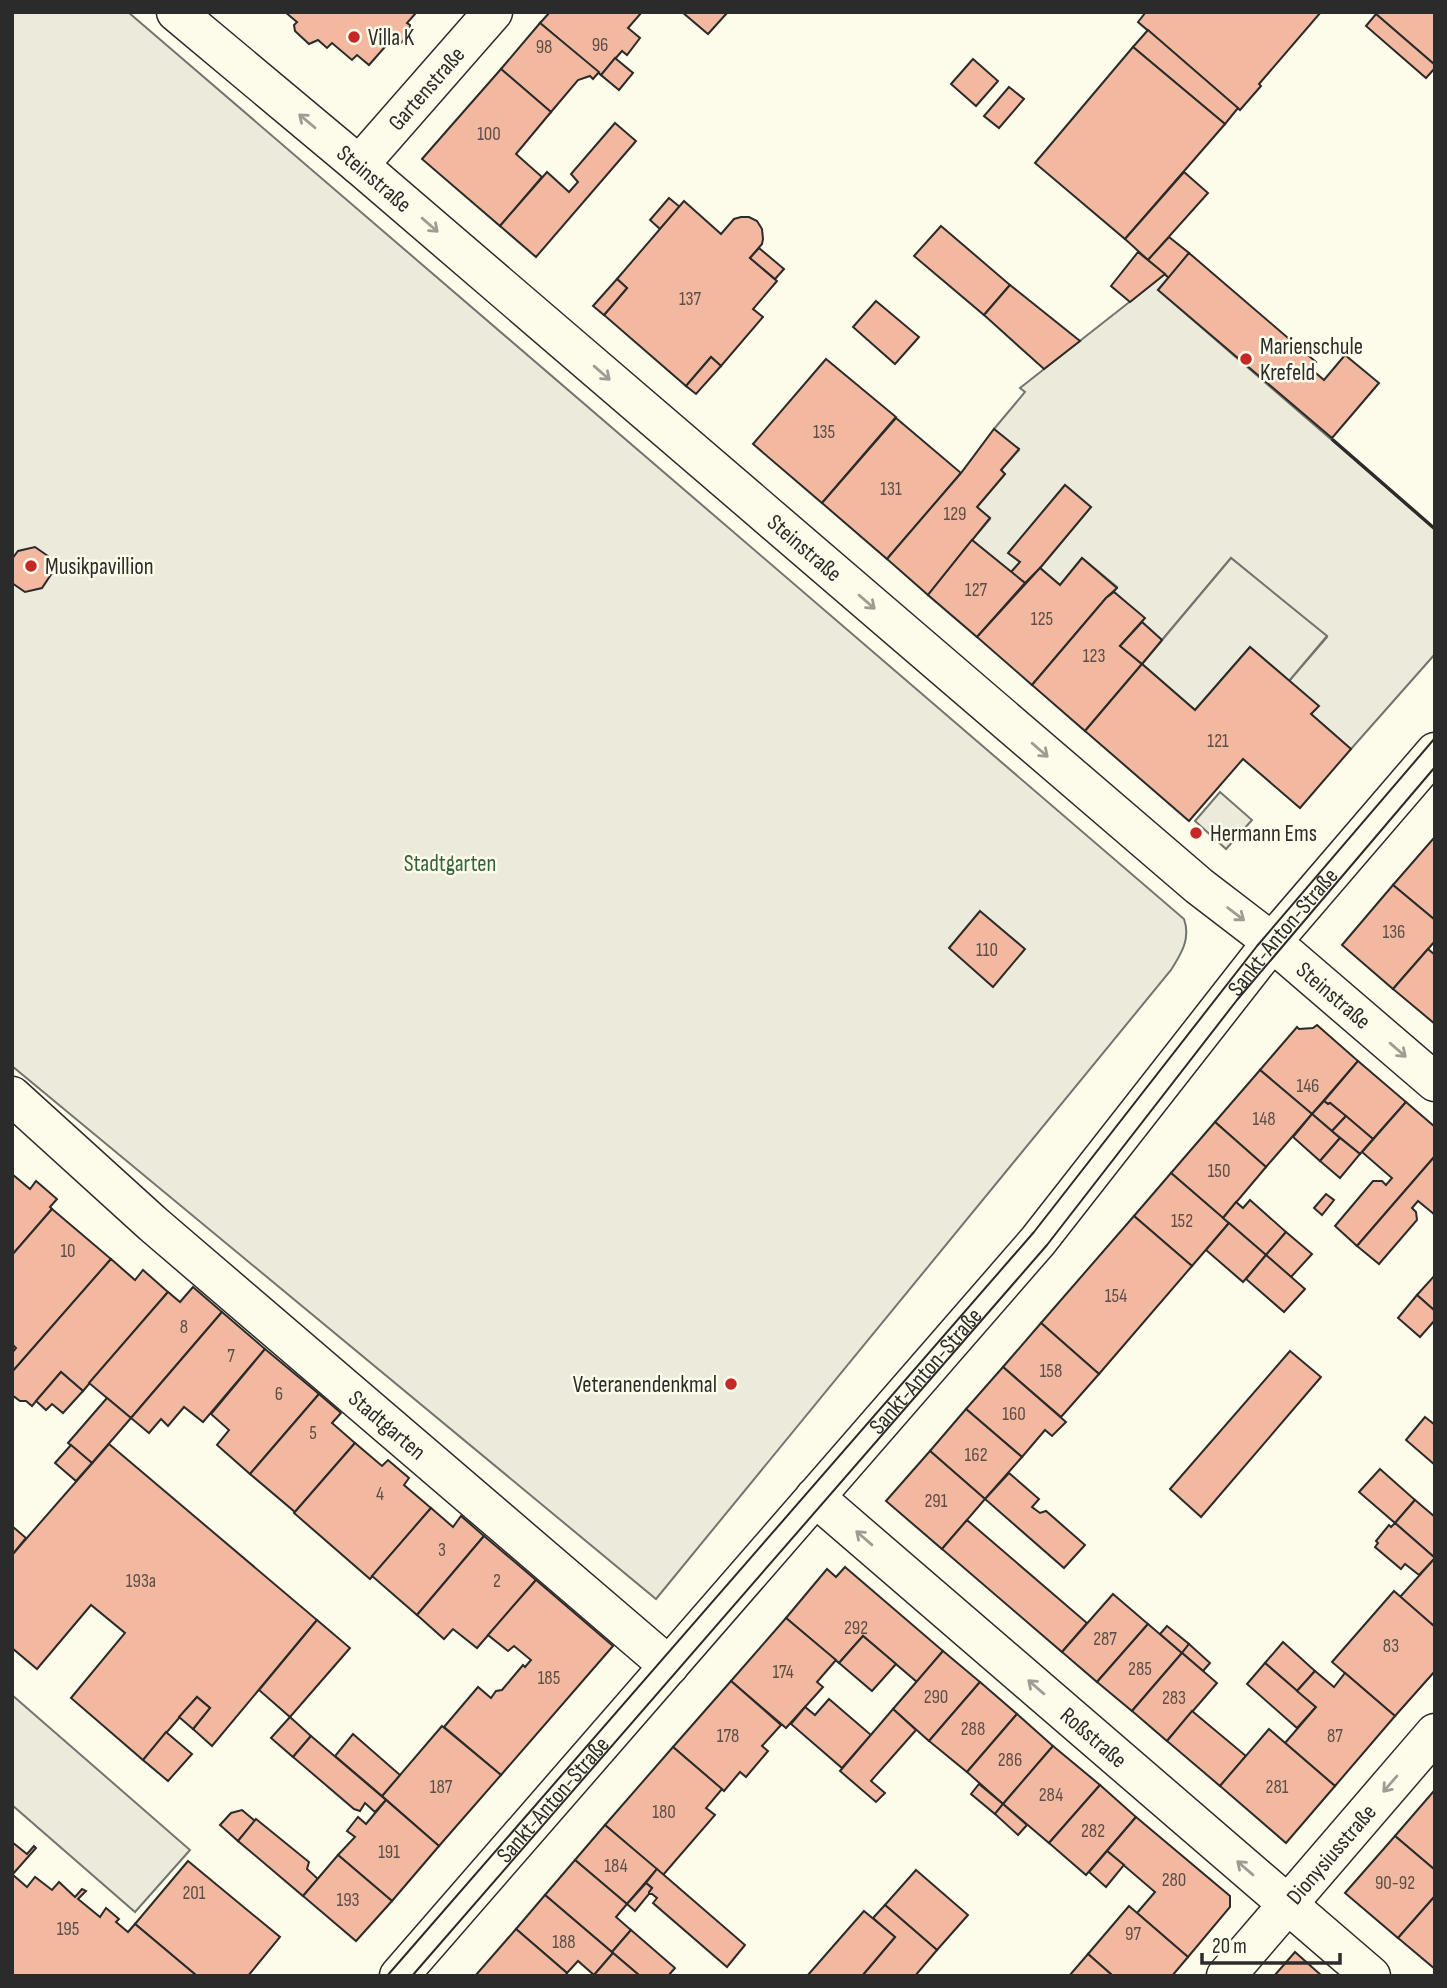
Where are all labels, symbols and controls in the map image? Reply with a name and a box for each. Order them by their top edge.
place label: Villa K [368,24,415,52]
marker: Villa K [346,29,362,45]
house number: 96 [592,34,608,57]
house number: 98 [536,36,552,59]
street label: Gartenstraße [383,41,471,137]
one-way arrow [298,113,316,129]
house number: 100 [477,123,501,146]
street label: Steinstraße [331,139,417,219]
one-way arrow [420,217,438,233]
house number: 137 [679,288,702,311]
place label: Marienschule Krefeld [1260,333,1363,387]
marker: Marienschule Krefeld [1238,351,1254,367]
one-way arrow [593,365,611,381]
house number: 135 [813,421,835,444]
house number: 131 [880,478,902,501]
house number: 129 [943,503,967,526]
street label: Steinstraße [761,509,847,588]
place label: Musikpavillion [45,553,154,581]
marker: Musikpavillion [23,558,39,574]
house number: 127 [965,579,988,602]
one-way arrow [858,594,876,610]
house number: 125 [1031,608,1053,631]
house number: 123 [1083,645,1105,668]
house number: 121 [1207,730,1229,753]
one-way arrow [1031,742,1049,758]
place label: Hermann Ems [1210,820,1317,848]
marker: Hermann Ems [1188,825,1204,841]
park label: Stadtgarten [404,850,496,878]
street label: Sankt-Anton-Straße [1222,863,1344,1002]
one-way arrow [1226,906,1244,921]
house number: 136 [1383,921,1405,944]
house number: 110 [976,939,998,962]
street label: Steinstraße [1290,956,1376,1036]
one-way arrow [1389,1042,1407,1058]
house number: 146 [1297,1075,1319,1098]
house number: 148 [1253,1108,1275,1131]
house number: 150 [1208,1160,1230,1183]
house number: 152 [1171,1210,1193,1233]
house number: 10 [60,1240,76,1263]
house number: 154 [1105,1285,1127,1308]
street label: Sankt-Anton-Straße [864,1303,988,1440]
house number: 8 [180,1316,188,1339]
house number: 7 [227,1345,235,1368]
house number: 158 [1040,1360,1062,1383]
place label: Veteranendenkmal [573,1371,717,1399]
marker: Veteranendenkmal [723,1376,739,1392]
house number: 6 [275,1383,283,1406]
street label: Stadtgarten [342,1385,431,1466]
house number: 160 [1002,1403,1026,1426]
house number: 5 [309,1422,317,1445]
house number: 162 [965,1444,987,1467]
house number: 4 [376,1483,384,1506]
house number: 291 [925,1490,948,1513]
one-way arrow [855,1530,873,1546]
house number: 3 [438,1539,446,1562]
house number: 193a [126,1570,156,1593]
house number: 2 [493,1570,501,1593]
house number: 292 [844,1617,868,1640]
house number: 287 [1093,1628,1117,1651]
house number: 83 [1383,1635,1399,1658]
house number: 285 [1128,1658,1152,1681]
house number: 174 [772,1661,794,1684]
house number: 185 [538,1667,560,1690]
one-way arrow [1027,1679,1045,1695]
house number: 290 [924,1686,948,1709]
house number: 283 [1162,1687,1186,1710]
street label: Roßstraße [1054,1702,1132,1774]
house number: 288 [961,1718,985,1741]
house number: 178 [717,1725,739,1748]
house number: 87 [1327,1725,1343,1748]
street label: Sankt-Anton-Straße [491,1731,616,1869]
house number: 286 [998,1749,1022,1772]
one-way arrow [1382,1775,1398,1793]
house number: 187 [430,1776,453,1799]
house number: 281 [1266,1776,1289,1799]
house number: 284 [1039,1784,1063,1807]
street label: Dionysiusstraße [1281,1799,1383,1910]
house number: 180 [652,1801,676,1824]
house number: 282 [1081,1820,1105,1843]
house number: 191 [378,1841,400,1864]
house number: 184 [604,1855,628,1878]
one-way arrow [1237,1860,1255,1876]
house number: 280 [1162,1869,1186,1892]
house number: 90-92 [1375,1872,1415,1895]
house number: 201 [183,1882,206,1905]
house number: 193 [336,1889,360,1912]
house number: 195 [57,1918,79,1941]
scale bar [1202,1922,1340,1966]
house number: 97 [1125,1923,1141,1946]
house number: 188 [552,1931,576,1954]
text: 20 m [1212,1934,1247,1959]

